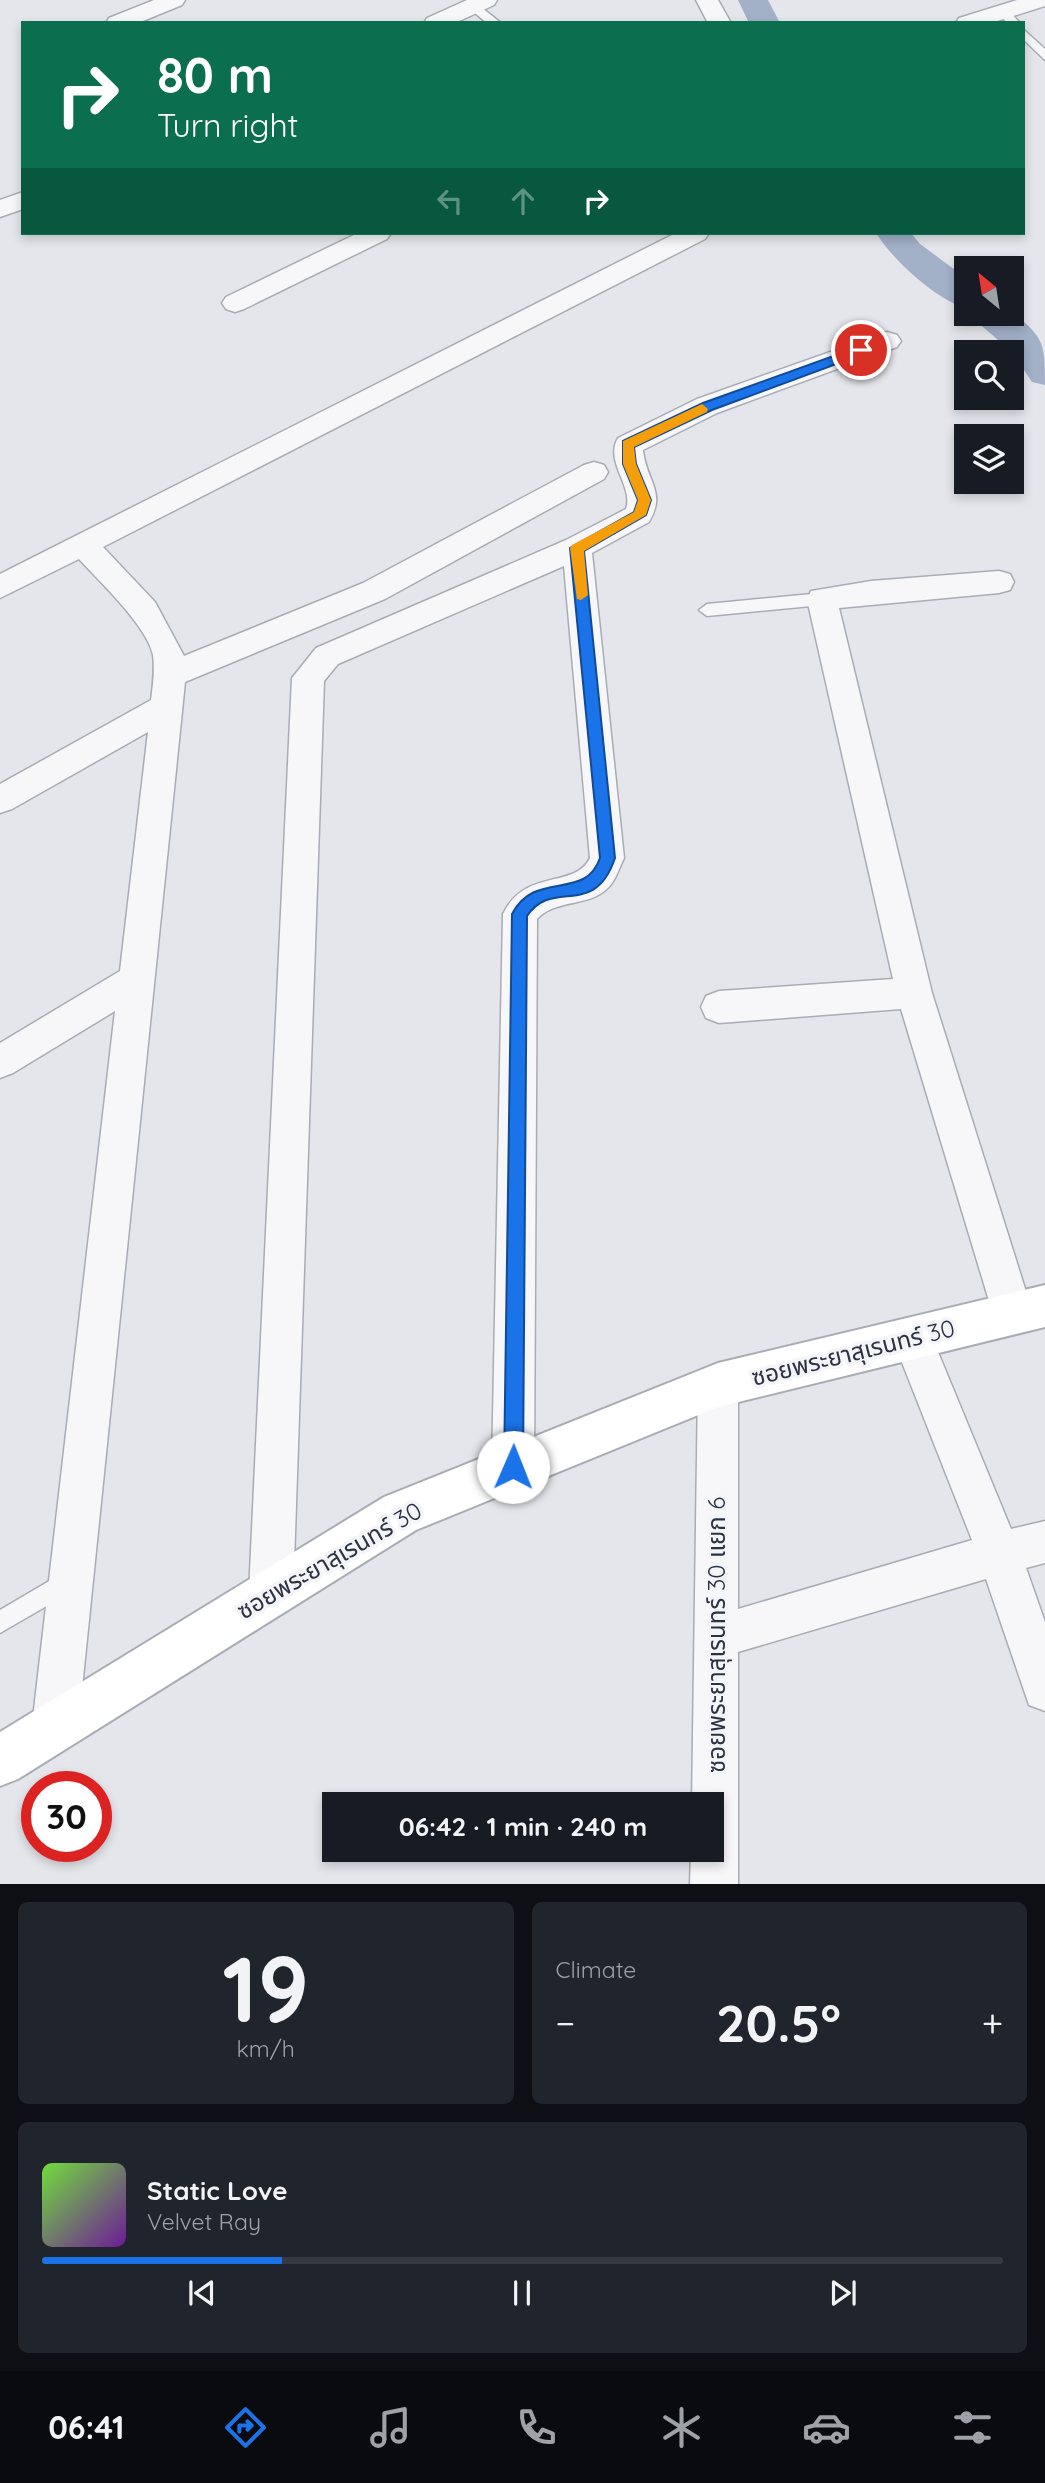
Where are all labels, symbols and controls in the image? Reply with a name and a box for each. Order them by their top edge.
text: 80 m [157,44,273,105]
icon: right [42,49,133,140]
text: Turn right [157,105,298,145]
icon: left [431,182,469,220]
icon: ahead [504,182,542,220]
icon: right [577,182,615,220]
north arrow [954,256,1024,326]
map controls [954,256,1024,494]
pin [831,320,891,380]
icon: arrive [842,331,880,369]
button: search [954,340,1024,410]
button: layers [954,424,1024,494]
street label: ซอยพระยาสุเรนทร์ 30 [748,1312,958,1393]
position arrow [476,1430,550,1504]
street label: ซอยพระยาสุเรนทร์ 30 [231,1495,427,1626]
street label: ซอยพระยาสุเรนทร์ 30 แยก 6 [701,1497,732,1773]
speed limit sign: 30 [21,1771,112,1862]
text: 06:42 · 1 min · 240 m [399,1810,647,1843]
text: 19 [222,1931,309,2045]
text: Climate [556,1955,636,1984]
text: 20.5° [716,1990,841,2055]
text: − [556,1999,575,2047]
text: + [982,1999,1003,2047]
text: km/h [237,2034,295,2063]
text: Static Love [147,2174,288,2207]
text: Velvet Ray [147,2207,261,2236]
icon: previous [183,2274,221,2312]
icon: pause [503,2274,541,2312]
icon: next [824,2274,862,2312]
icon: directions [221,2403,270,2452]
icon: music [366,2403,415,2452]
icon: phone [512,2403,561,2452]
icon: climate [657,2403,706,2452]
icon: car [802,2403,851,2452]
icon: filters [948,2403,997,2452]
text: 06:41 [48,2407,125,2447]

